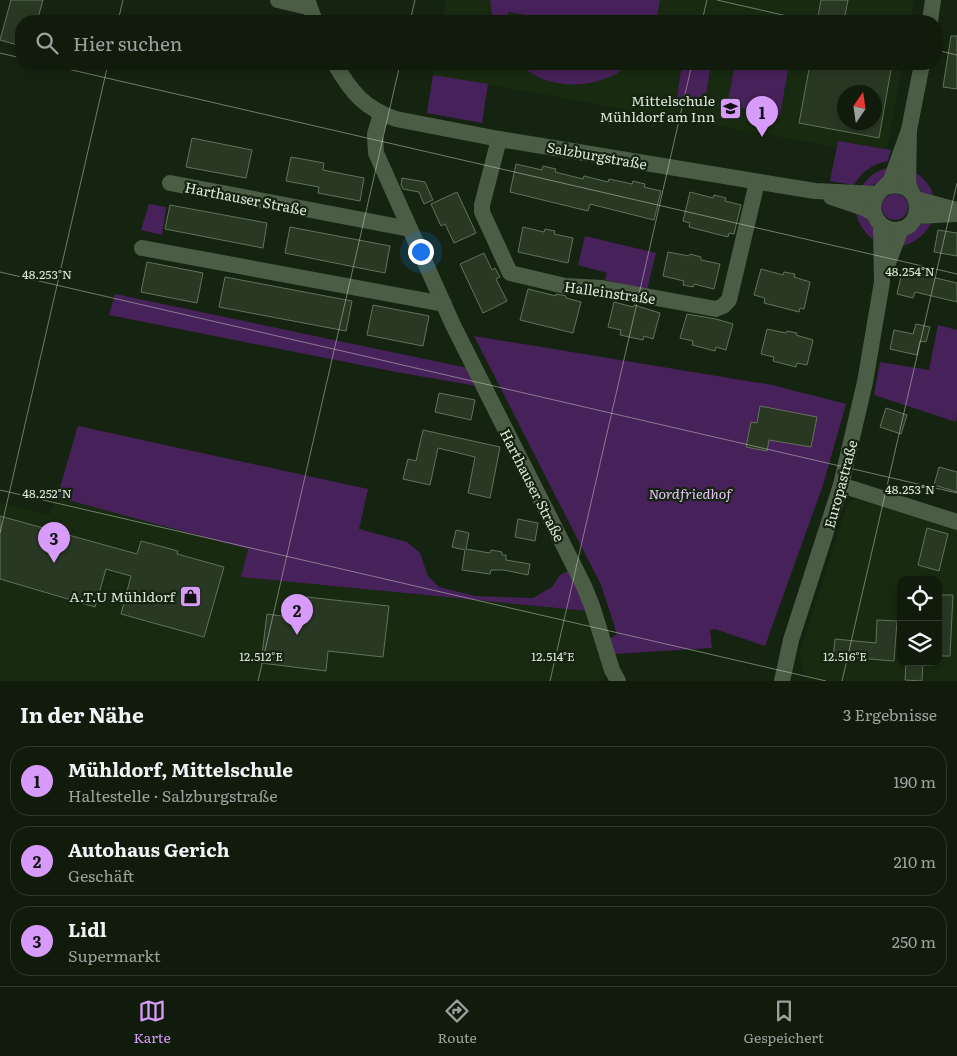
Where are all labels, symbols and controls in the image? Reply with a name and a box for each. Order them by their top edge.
search box [15,15,942,70]
icon: search [33,29,61,57]
text: Hier suchen [73,29,182,57]
north arrow [837,85,882,130]
place label: Mittelschule Mühldorf am Inn [600,90,715,126]
school or university icon: Mittelschule Mühldorf am Inn [719,96,743,120]
pin: 1 [746,96,778,137]
street label: Salzburgstraße [545,136,649,174]
street label: Harthauser Straße [183,176,309,220]
your location [408,239,434,265]
text: 48.254°N [885,262,935,280]
text: 48.253°N [22,265,72,283]
street label: Halleinstraße [563,276,657,308]
street label: Harthauser Straße [496,425,570,545]
street label: Europastraße [819,438,861,530]
text: 48.253°N [885,480,935,498]
park label: Nordfriedhof [648,483,733,503]
text: 48.252°N [22,484,72,502]
pin: 3 [38,522,70,563]
map controls [897,576,942,666]
button: locate [897,576,942,621]
shop icon: A.T.U Mühldorf [179,584,203,608]
place label: A.T.U Mühldorf [69,586,177,606]
pin: 2 [281,594,313,635]
button: layers [897,621,942,666]
text: 12.512°E [239,647,283,665]
text: 12.514°E [531,647,575,665]
text: 12.516°E [823,647,867,665]
text: In der Nähe [20,698,144,729]
text: 3 Ergebnisse [843,702,937,726]
text: Mühldorf, Mittelschule [68,755,293,783]
text: 1 [34,769,40,793]
text: 190 m [893,769,936,793]
text: Haltestelle · Salzburgstraße [68,783,277,807]
text: Autohaus Gerich [68,835,230,863]
text: 2 [33,849,41,873]
text: 210 m [893,849,936,873]
text: Geschäft [68,863,134,887]
text: Lidl [68,915,107,943]
text: 3 [33,929,41,953]
text: 250 m [892,929,936,953]
text: Supermarkt [68,943,161,967]
tab: Karte [133,997,171,1047]
tab: Route [438,997,477,1047]
tab: Gespeichert [744,997,824,1047]

